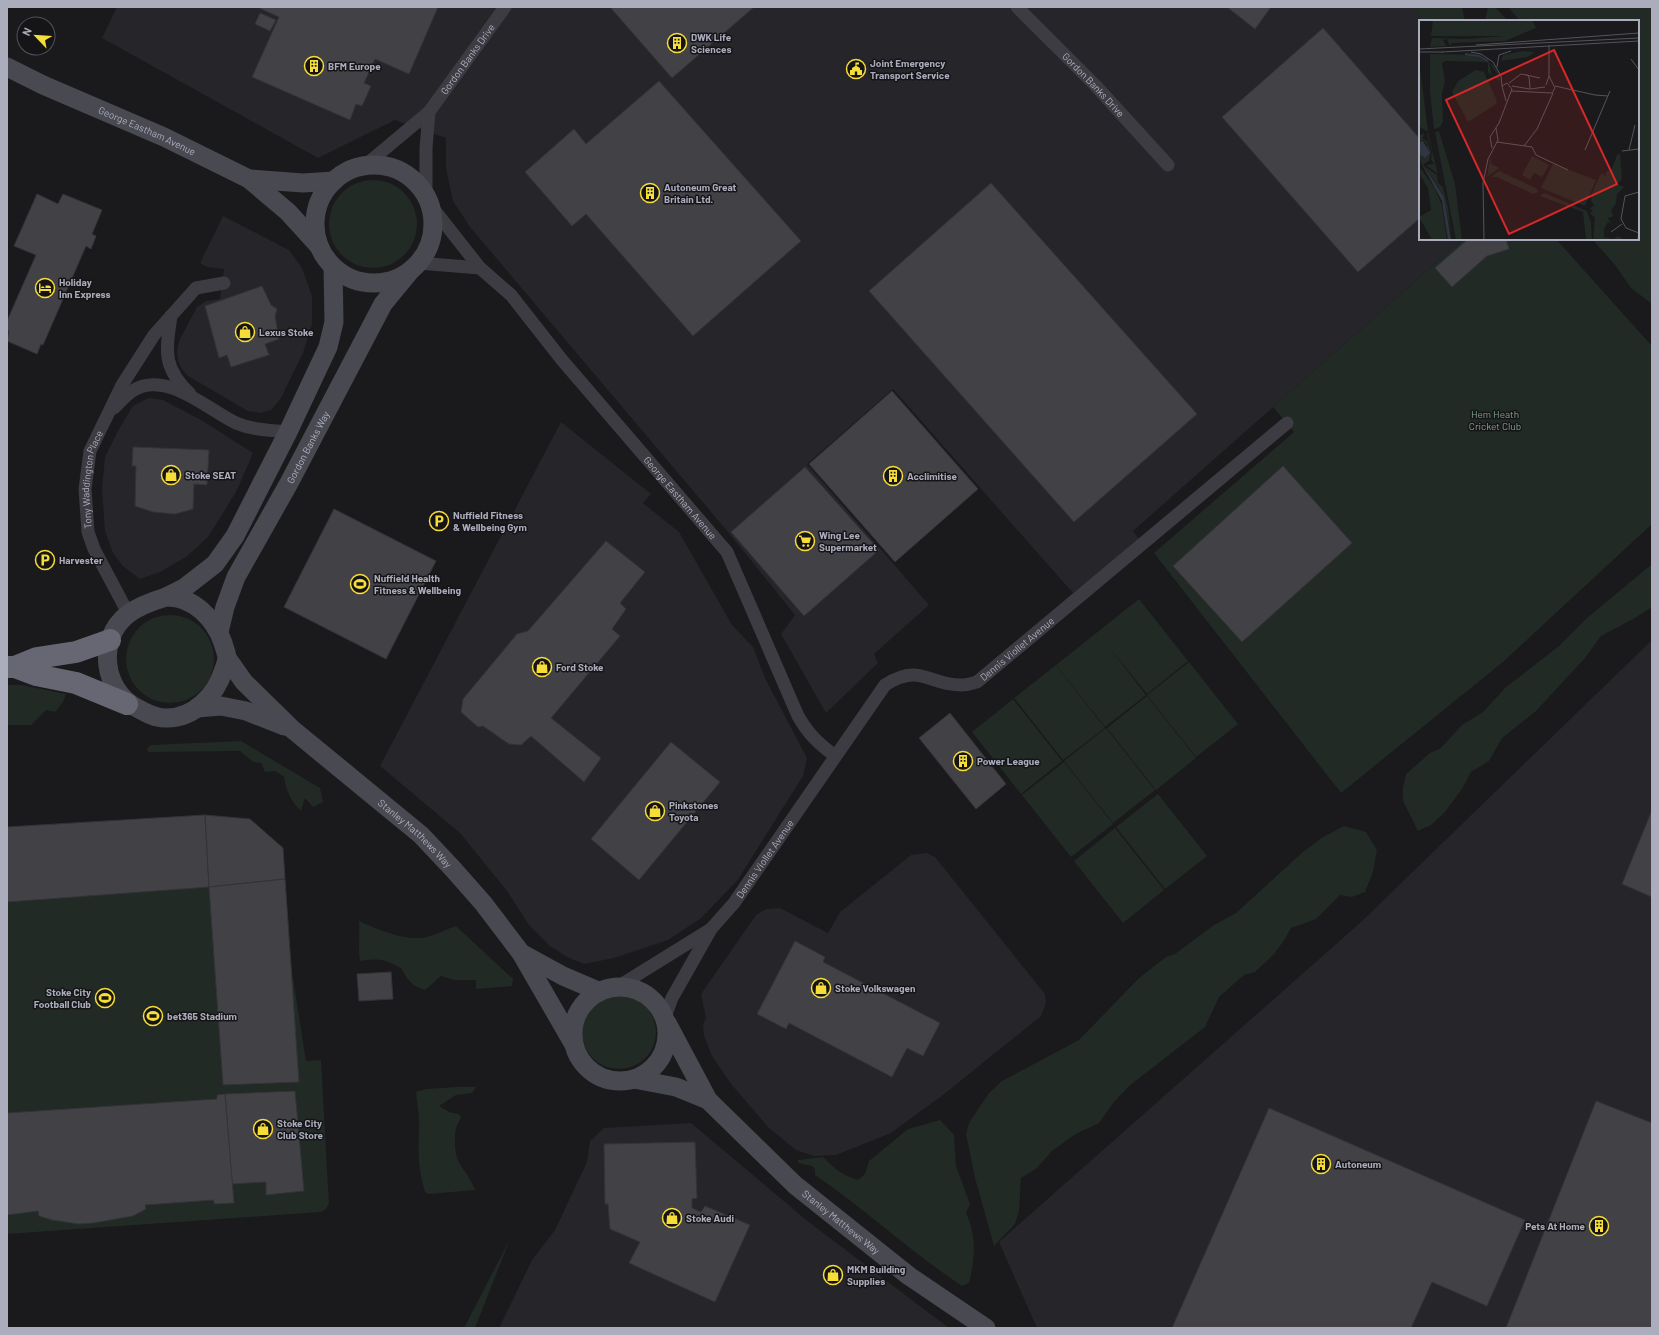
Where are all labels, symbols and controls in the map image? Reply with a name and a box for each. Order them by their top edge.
north arrow [16,16,56,56]
inset map [1419,20,1639,240]
street label: Gordon Banks Drive [438,21,497,97]
text: N [19,25,34,38]
place label: DWK Life Sciences [691,31,732,55]
building icon: DWK Life Sciences [666,32,688,54]
street label: Gordon Banks Drive [1060,50,1127,119]
building icon: BFM Europe [303,55,325,77]
place label: Joint Emergency Transport Service [870,57,950,81]
public building icon: Joint Emergency Transport Service [845,58,867,80]
place label: BFM Europe [328,60,381,72]
street label: George Eastham Avenue [97,104,198,158]
place label: Autoneum Great Britain Ltd. [664,181,737,205]
building icon: Autoneum Great Britain Ltd. [639,182,661,204]
place label: Holiday Inn Express [59,276,111,300]
hotel icon: Holiday Inn Express [34,277,56,299]
shop icon: Lexus Stoke [234,321,256,343]
place label: Lexus Stoke [259,326,314,338]
park label: Hem Heath Cricket Club [1469,408,1521,432]
street label: Gordon Banks Way [284,409,332,485]
street label: Tony Waddington Place [79,428,105,529]
street label: George Eastham Avenue [641,454,719,542]
shop icon: Stoke SEAT [160,464,182,486]
building icon: Acclimitise [882,465,904,487]
place label: Stoke SEAT [185,469,236,481]
place label: Acclimitise [907,470,957,482]
place label: Nuffield Fitness & Wellbeing Gym [453,509,527,533]
parking icon: Nuffield Fitness & Wellbeing Gym [428,510,450,532]
place label: Wing Lee Supermarket [819,529,877,553]
supermarket icon: Wing Lee Supermarket [794,530,816,552]
parking icon: Harvester [34,549,56,571]
place label: Harvester [59,554,103,566]
place label: Nuffield Health Fitness & Wellbeing [374,572,461,596]
sports icon: Nuffield Health Fitness & Wellbeing [349,573,371,595]
street label: Dennis Viollet Avenue [977,614,1056,683]
shop icon: Ford Stoke [531,656,553,678]
place label: Ford Stoke [556,661,604,673]
building icon: Power League [952,750,974,772]
place label: Power League [977,755,1040,767]
street label: Stanley Matthews Way [376,796,455,870]
place label: Pinkstones Toyota [669,799,718,823]
shop icon: Pinkstones Toyota [644,800,666,822]
street label: Dennis Viollet Avenue [733,817,796,900]
shop icon: Stoke Volkswagen [810,977,832,999]
place label: Stoke Volkswagen [835,982,915,994]
place label: Stoke City Football Club [34,986,91,1010]
sports icon: Stoke City Football Club [94,987,116,1009]
sports icon: bet365 Stadium [142,1005,164,1027]
place label: bet365 Stadium [167,1010,237,1022]
place label: Stoke City Club Store [277,1117,324,1141]
shop icon: Stoke City Club Store [252,1118,274,1140]
building icon: Autoneum [1310,1153,1332,1175]
place label: Autoneum [1335,1158,1381,1170]
street label: Stanley Matthews Way [800,1187,883,1257]
shop icon: Stoke Audi [661,1207,683,1229]
place label: Stoke Audi [686,1212,734,1224]
building icon: Pets At Home [1588,1215,1610,1237]
place label: Pets At Home [1525,1220,1586,1232]
place label: MKM Building Supplies [847,1263,906,1287]
shop icon: MKM Building Supplies [822,1264,844,1286]

